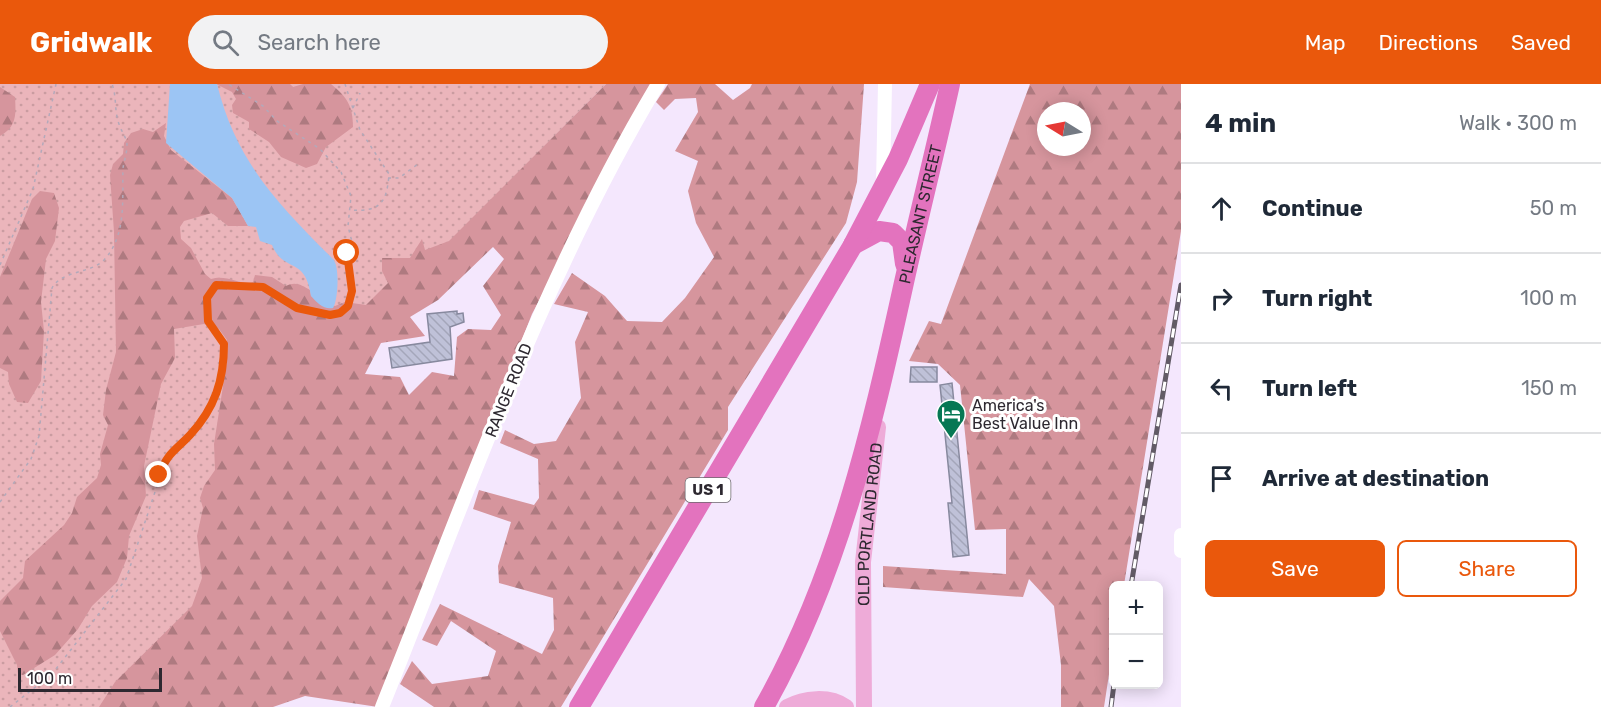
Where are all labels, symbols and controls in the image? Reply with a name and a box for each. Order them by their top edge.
search box [188,15,608,69]
text: Gridwalk [30,26,152,59]
icon: search [209,26,242,59]
text: Search here [257,29,381,56]
text: Map [1305,30,1346,55]
text: Directions [1379,30,1478,55]
text: Saved [1511,30,1571,55]
north arrow [1037,102,1091,156]
text: 4 min [1205,108,1276,139]
text: Walk · 300 m [1459,111,1577,135]
street label: PLEASANT STREET [895,143,946,286]
icon: ahead [1205,192,1238,225]
text: Continue [1262,195,1363,222]
text: 50 m [1530,196,1577,220]
route start [333,239,359,265]
icon: right [1205,282,1238,315]
text: Turn right [1262,285,1372,312]
text: 100 m [1520,286,1577,310]
street label: RANGE ROAD [481,340,536,440]
icon: left [1205,372,1238,405]
text: Turn left [1262,375,1357,402]
text: 150 m [1521,376,1577,400]
place label: America's Best Value Inn [972,396,1078,433]
hotel icon: America's Best Value Inn [935,398,967,440]
street label: OLD PORTLAND ROAD [854,442,886,606]
route end [145,461,171,487]
icon: arrive [1205,462,1238,495]
text: Arrive at destination [1262,465,1489,492]
road number: US 1 [686,478,730,502]
button: Save [1205,540,1385,597]
button: Share [1397,540,1577,597]
map controls [1109,581,1163,689]
button: + [1109,581,1163,635]
button: − [1109,635,1163,689]
scale bar [18,665,162,692]
text: 100 m [27,669,72,688]

